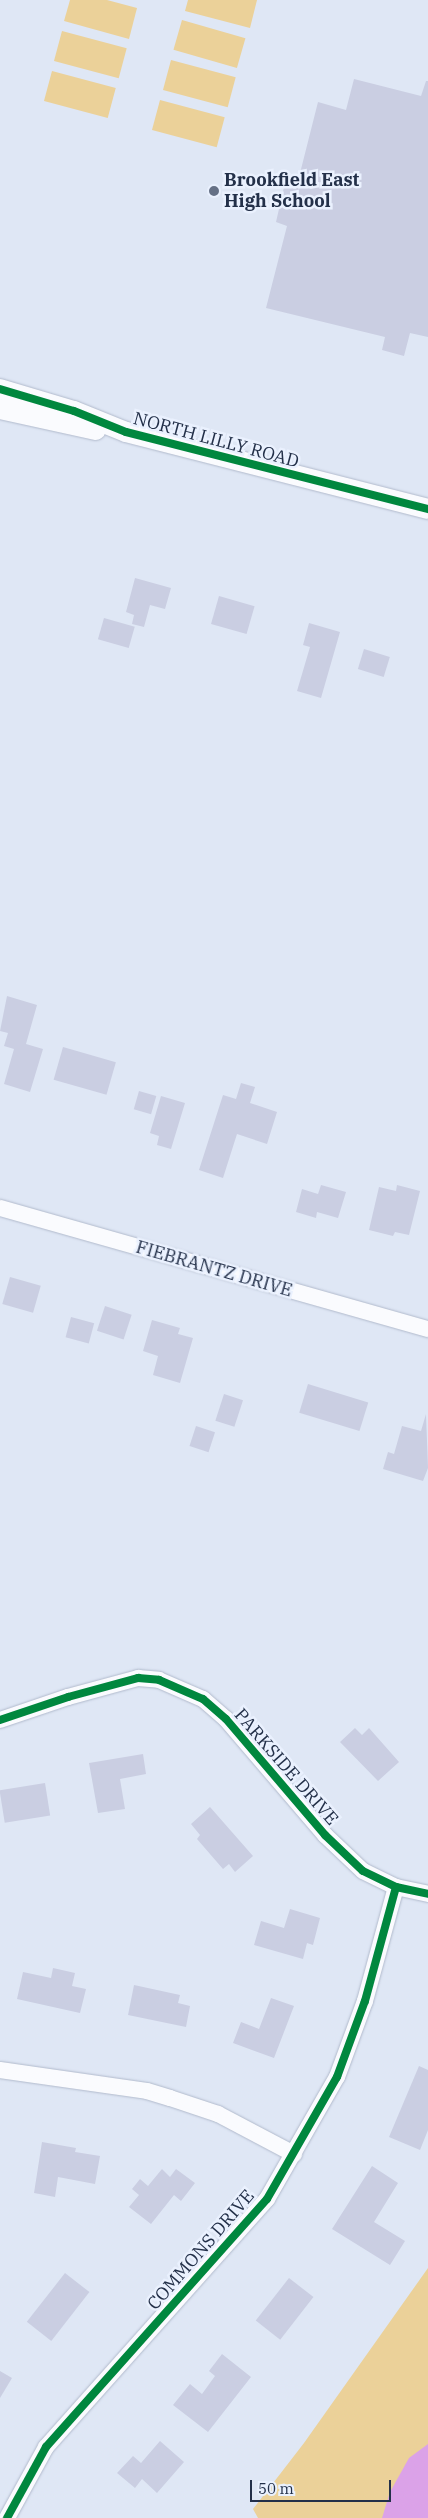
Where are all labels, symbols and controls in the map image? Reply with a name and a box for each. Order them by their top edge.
place label: Brookfield East High School [224,170,359,212]
marker: Brookfield East High School [208,185,220,197]
street label: NORTH LILLY ROAD [131,407,301,473]
street label: FIEBRANTZ DRIVE [133,1236,295,1302]
street label: PARKSIDE DRIVE [230,1704,342,1830]
street label: COMMONS DRIVE [143,2186,259,2314]
scale bar [253,2470,394,2502]
text: 50 m [258,2479,294,2498]

